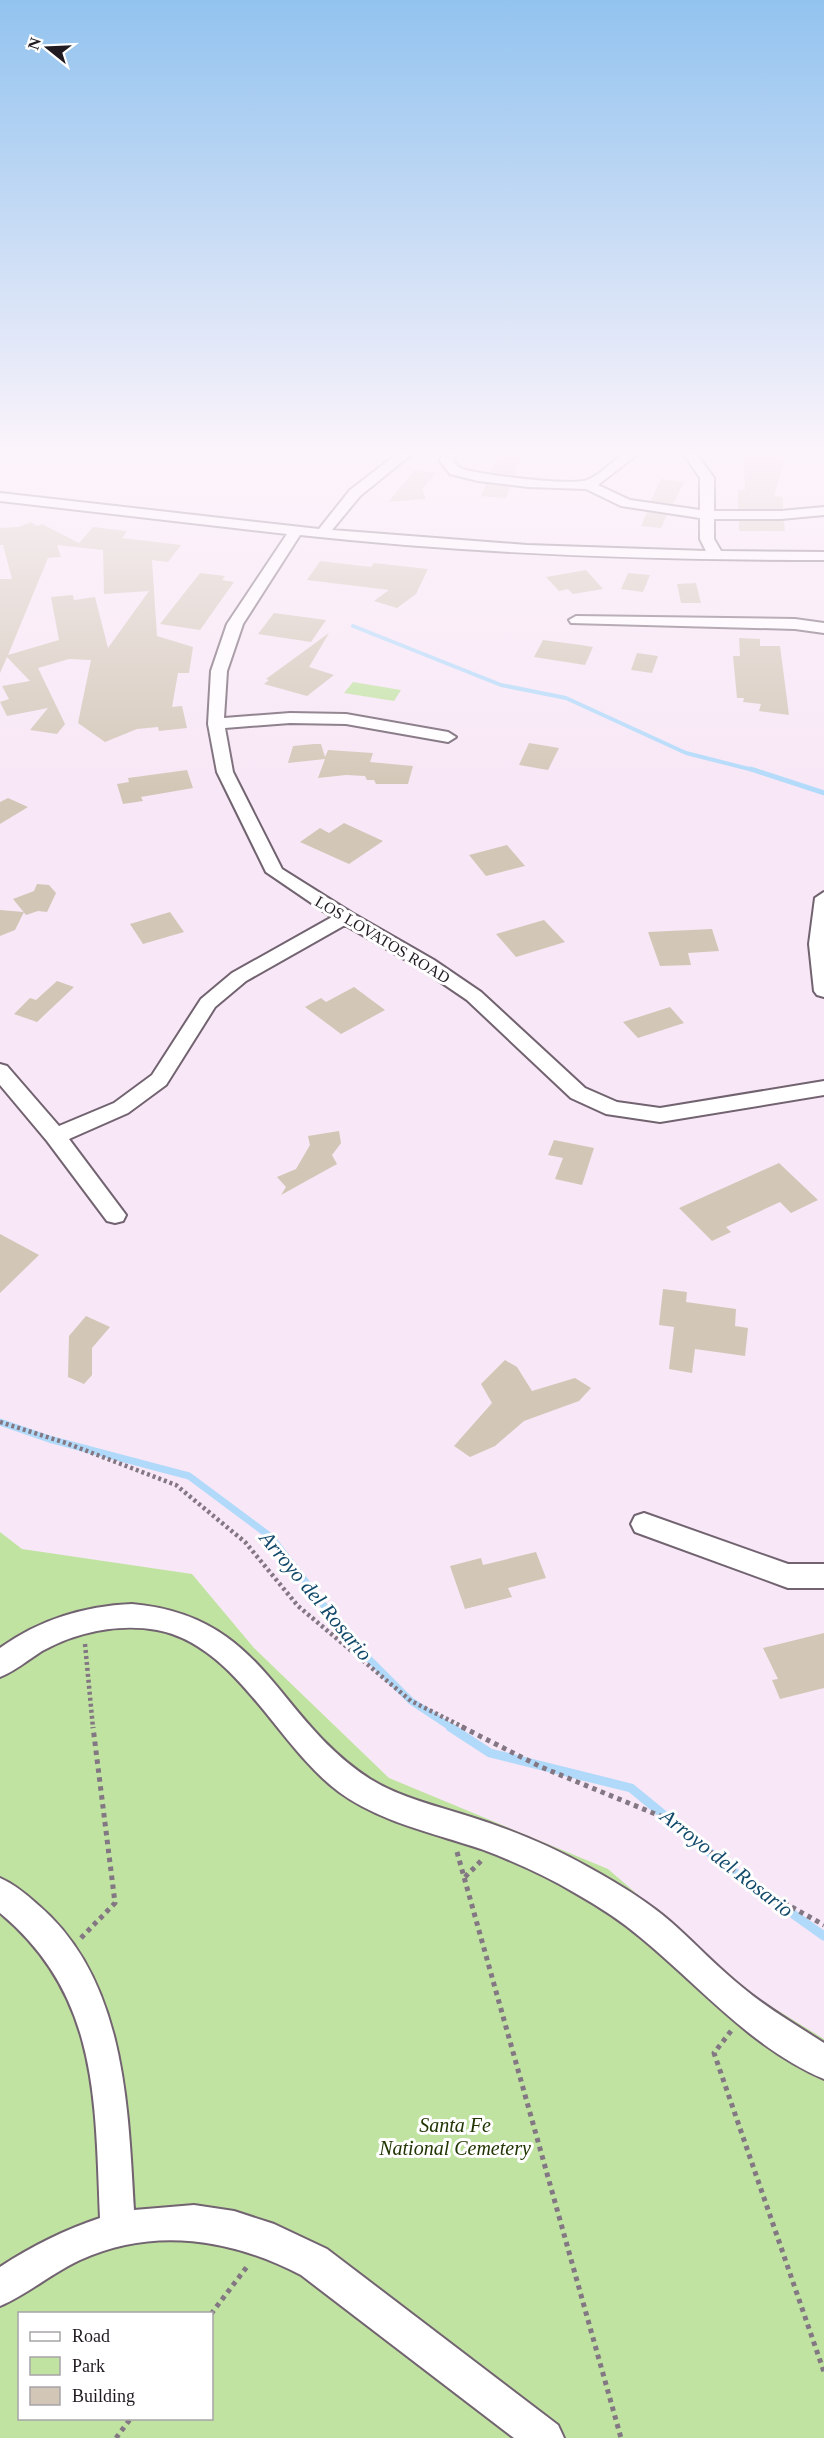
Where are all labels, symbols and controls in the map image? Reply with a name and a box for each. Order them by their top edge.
north arrow [18,18,78,78]
text: N [24,35,44,52]
street label: LOS LOVATOS ROAD [312,892,453,986]
water label: Arroyo del Rosario [254,1525,377,1666]
water label: Arroyo del Rosario [654,1803,798,1922]
park label: Santa Fe National Cemetery [378,2114,531,2160]
legend [18,2312,213,2420]
text: Road [72,2326,110,2346]
text: Park [72,2356,105,2376]
text: Building [72,2386,135,2406]

